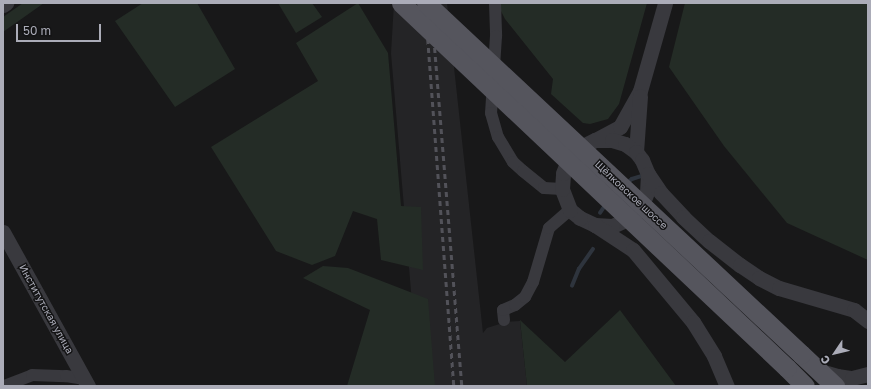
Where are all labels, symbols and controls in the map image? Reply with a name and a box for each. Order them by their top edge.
scale bar [18,16,103,42]
text: 50 m [23,23,51,38]
street label: Щёлковское шоссе [592,158,670,232]
street label: Институтская улица [16,262,76,356]
north arrow [815,333,855,373]
text: С [817,353,832,367]

